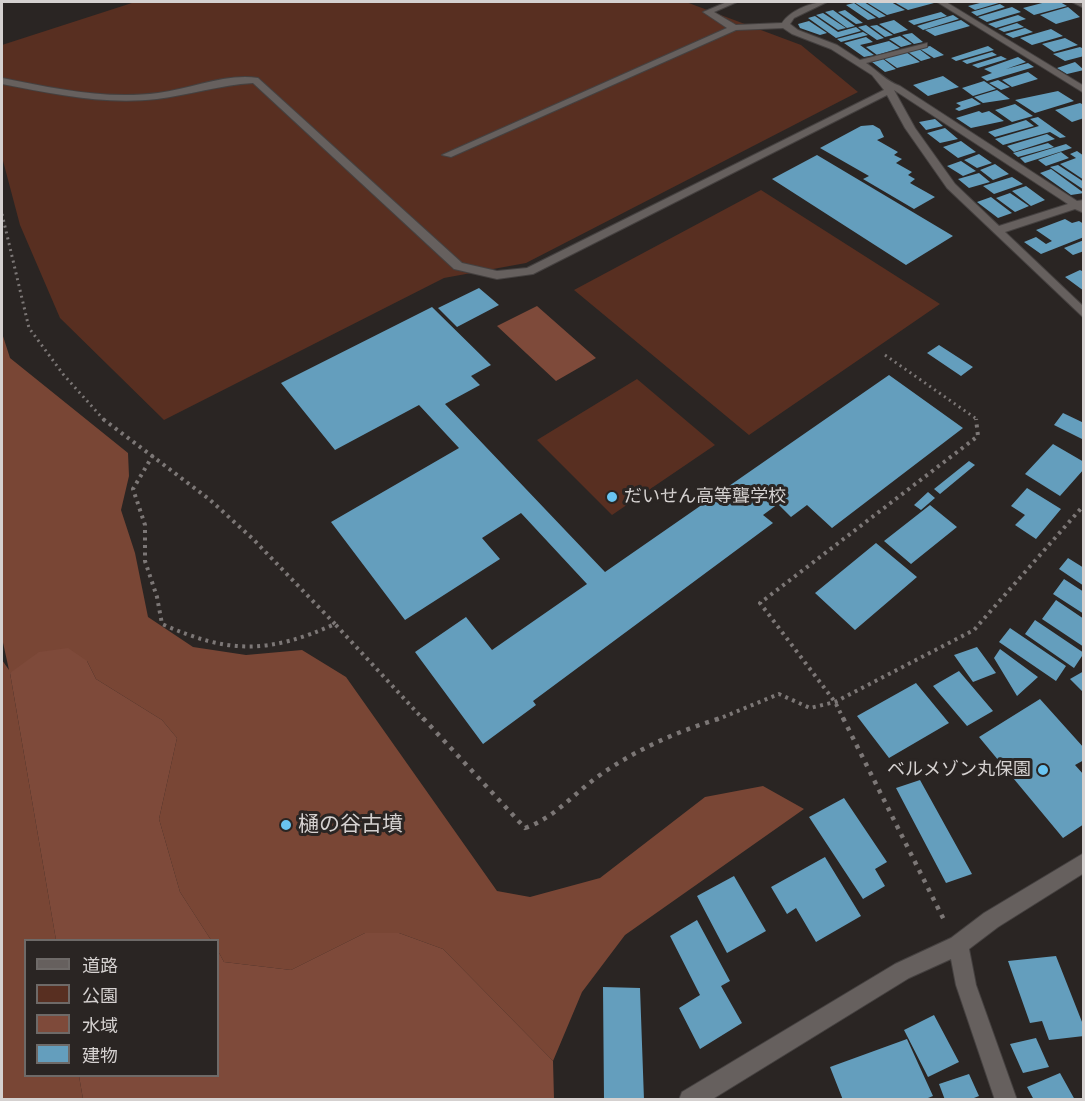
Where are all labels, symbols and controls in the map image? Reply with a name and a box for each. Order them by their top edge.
place label: だいせん高等聾学校 [624,486,786,508]
marker: だいせん高等聾学校 [605,490,619,504]
place label: ベルメゾン丸保園 [887,759,1031,781]
marker: ベルメゾン丸保園 [1036,763,1050,777]
place label: 樋の谷古墳 [298,812,403,838]
marker: 樋の谷古墳 [279,818,293,832]
legend [24,939,219,1077]
text: 道路 [82,954,118,977]
text: 公園 [82,984,118,1007]
text: 水域 [82,1014,118,1037]
text: 建物 [82,1044,118,1067]

